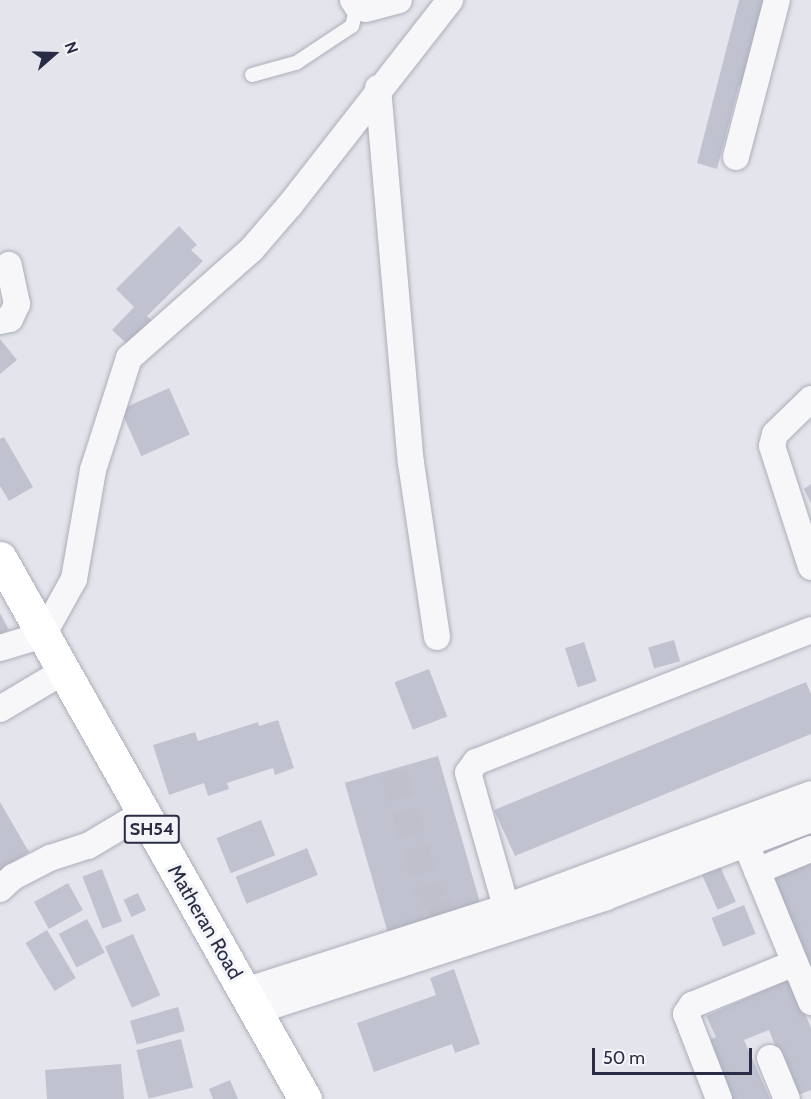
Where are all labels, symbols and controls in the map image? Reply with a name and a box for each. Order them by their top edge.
north arrow [24,24,84,84]
text: N [61,39,82,56]
road number: SH54 [124,814,180,844]
street label: Matheran Road [163,860,247,984]
scale bar [595,1036,756,1074]
text: 50 m [603,1047,645,1069]

